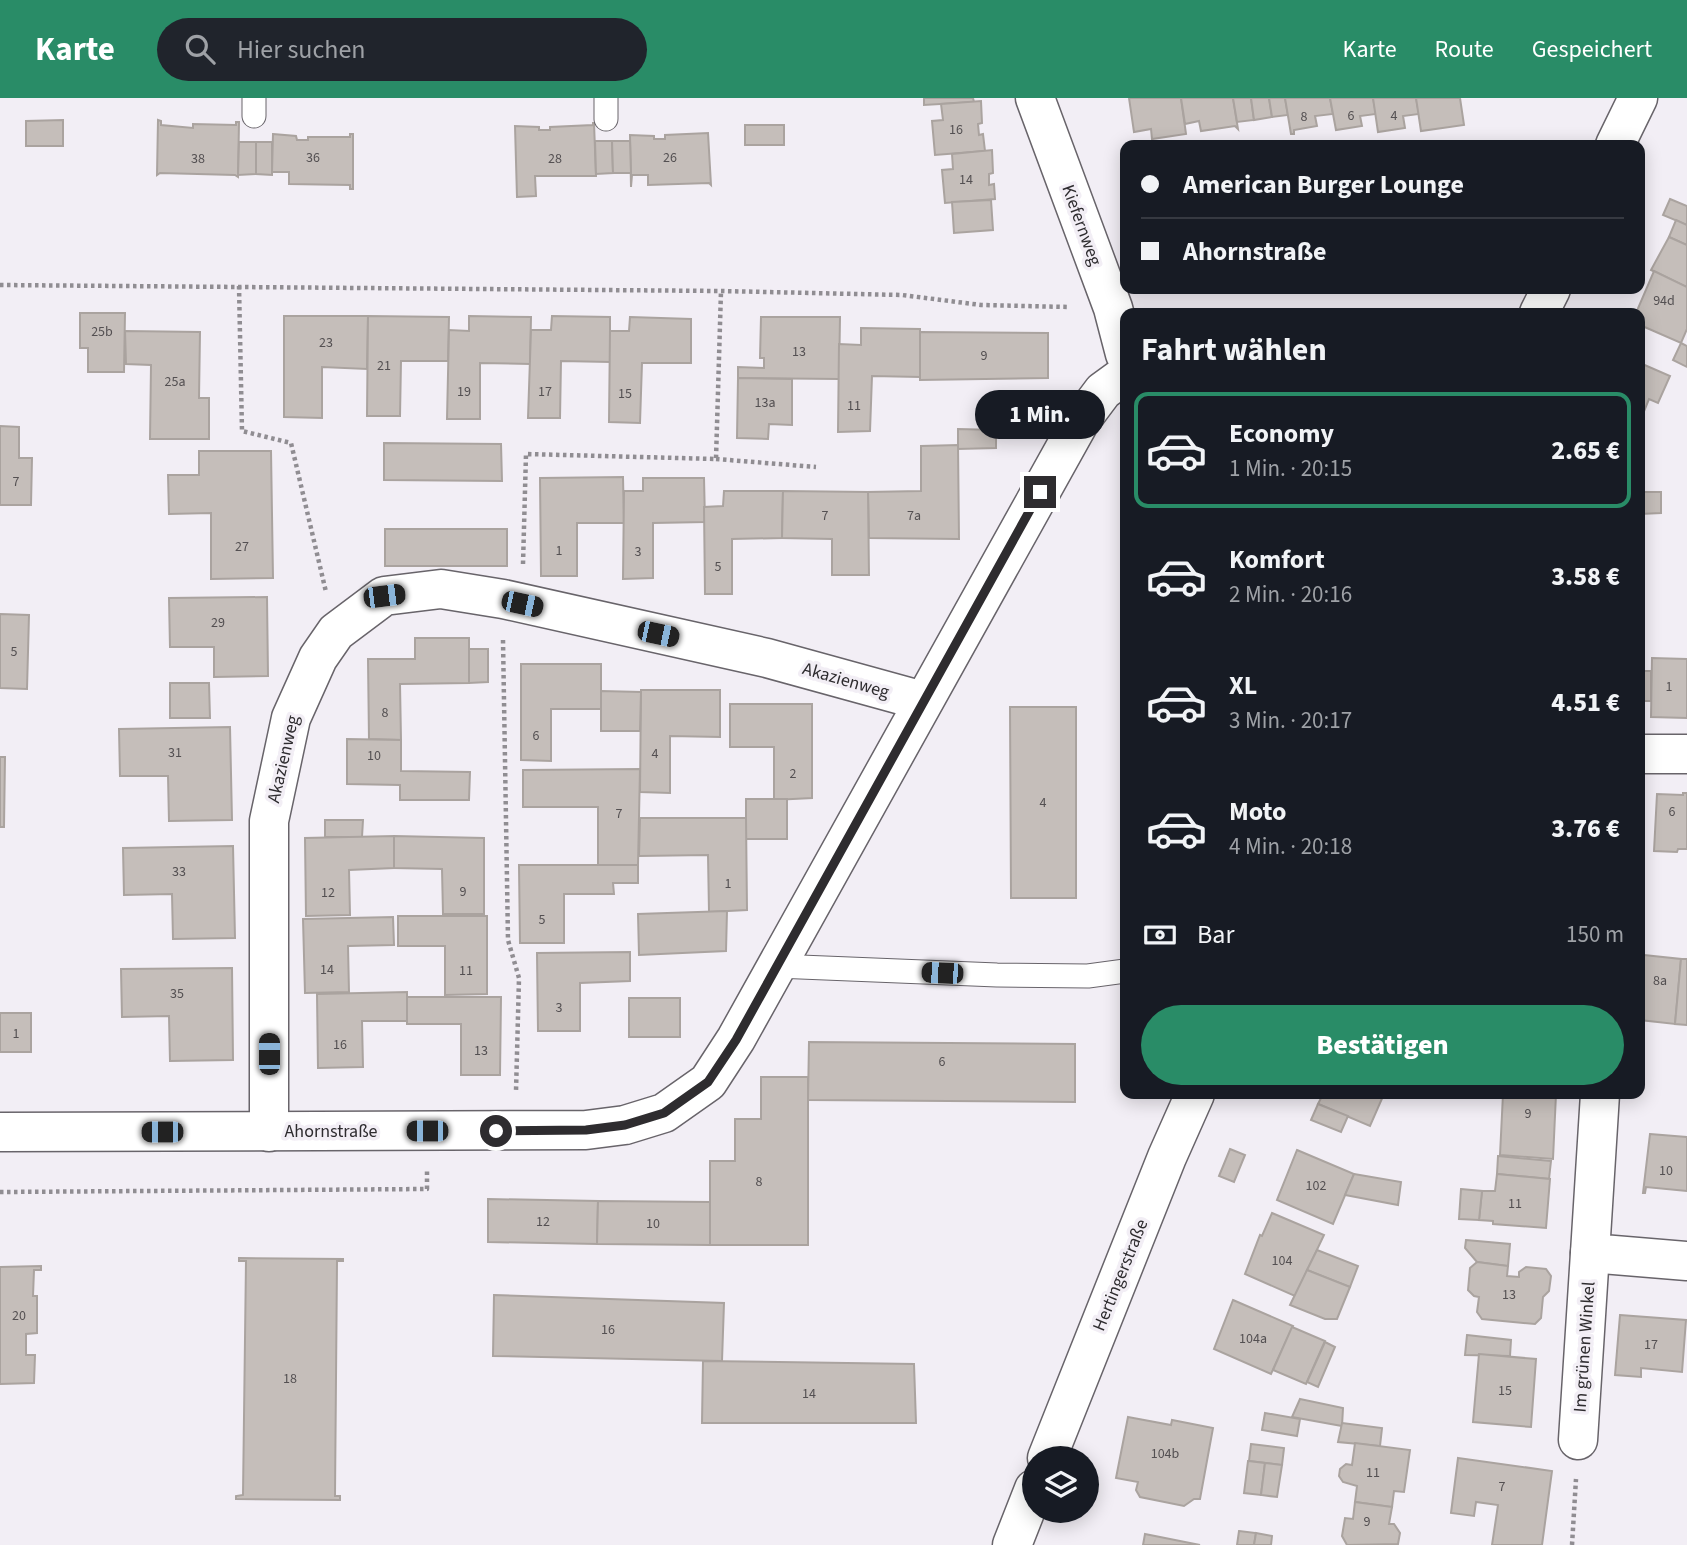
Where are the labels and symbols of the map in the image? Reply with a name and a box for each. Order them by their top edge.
house number: 6 [1348,106,1355,126]
house number: 4 [1391,106,1398,126]
house number: 8 [1301,107,1308,127]
house number: 16 [949,120,963,140]
house number: 36 [306,148,320,168]
house number: 26 [663,148,677,168]
house number: 38 [191,149,205,169]
house number: 28 [548,149,562,169]
house number: 14 [959,170,973,190]
street label: Kiefernweg [1055,181,1108,269]
house number: 94d [1653,291,1675,311]
house number: 25b [91,322,113,342]
house number: 23 [319,333,333,353]
house number: 13 [792,342,806,362]
house number: 9 [981,346,988,366]
house number: 21 [377,356,391,376]
house number: 25a [165,372,185,392]
house number: 19 [457,382,471,402]
house number: 17 [538,382,552,402]
house number: 15 [618,384,632,404]
callout: 1 Min. [975,390,1105,440]
house number: 13a [755,393,775,413]
house number: 11 [847,396,861,416]
house number: 7 [13,472,20,492]
route end [1024,476,1056,508]
house number: 7 [822,506,829,526]
house number: 7a [907,506,921,526]
house number: 27 [235,537,249,557]
house number: 1 [556,541,563,561]
house number: 3 [635,542,642,562]
house number: 5 [715,557,722,577]
car [362,583,407,609]
car [500,589,545,619]
house number: 29 [211,613,225,633]
car [636,619,681,649]
house number: 5 [11,642,18,662]
street label: Akazienweg [800,656,892,705]
house number: 1 [1666,677,1673,697]
house number: 8 [382,703,389,723]
street label: Akazienweg [261,713,306,805]
house number: 6 [533,726,540,746]
house number: 31 [168,743,182,763]
house number: 4 [652,744,659,764]
house number: 10 [367,746,381,766]
house number: 2 [790,764,797,784]
house number: 4 [1040,793,1047,813]
house number: 6 [1669,802,1676,822]
house number: 7 [616,804,623,824]
house number: 33 [172,862,186,882]
house number: 1 [725,874,732,894]
house number: 9 [460,882,467,902]
house number: 12 [321,883,335,903]
house number: 5 [539,910,546,930]
house number: 14 [320,960,334,980]
house number: 11 [459,961,473,981]
car [921,962,964,984]
house number: 8a [1653,971,1667,991]
house number: 35 [170,984,184,1004]
house number: 3 [556,998,563,1018]
house number: 1 [13,1024,20,1044]
car [259,1033,280,1075]
house number: 16 [333,1035,347,1055]
house number: 13 [474,1041,488,1061]
house number: 6 [939,1052,946,1072]
house number: 9 [1525,1104,1532,1124]
route start [480,1115,512,1147]
street label: Ahornstraße [285,1119,378,1144]
car [407,1121,449,1142]
car [142,1122,184,1143]
house number: 10 [1659,1161,1673,1181]
house number: 8 [756,1172,763,1192]
house number: 102 [1306,1176,1326,1196]
house number: 11 [1508,1194,1522,1214]
house number: 12 [536,1212,550,1232]
house number: 10 [646,1214,660,1234]
street label: Hertingerstraße [1087,1215,1154,1335]
house number: 104 [1272,1251,1292,1271]
street label: Im grünen Winkel [1567,1281,1602,1413]
house number: 13 [1502,1285,1516,1305]
house number: 20 [12,1306,26,1326]
house number: 16 [601,1320,615,1340]
house number: 104a [1239,1329,1267,1349]
house number: 17 [1644,1335,1658,1355]
house number: 18 [283,1369,297,1389]
house number: 15 [1498,1381,1512,1401]
house number: 14 [802,1384,816,1404]
house number: 104b [1151,1444,1180,1464]
house number: 11 [1366,1463,1380,1483]
house number: 7 [1499,1477,1506,1497]
house number: 9 [1364,1512,1371,1532]

